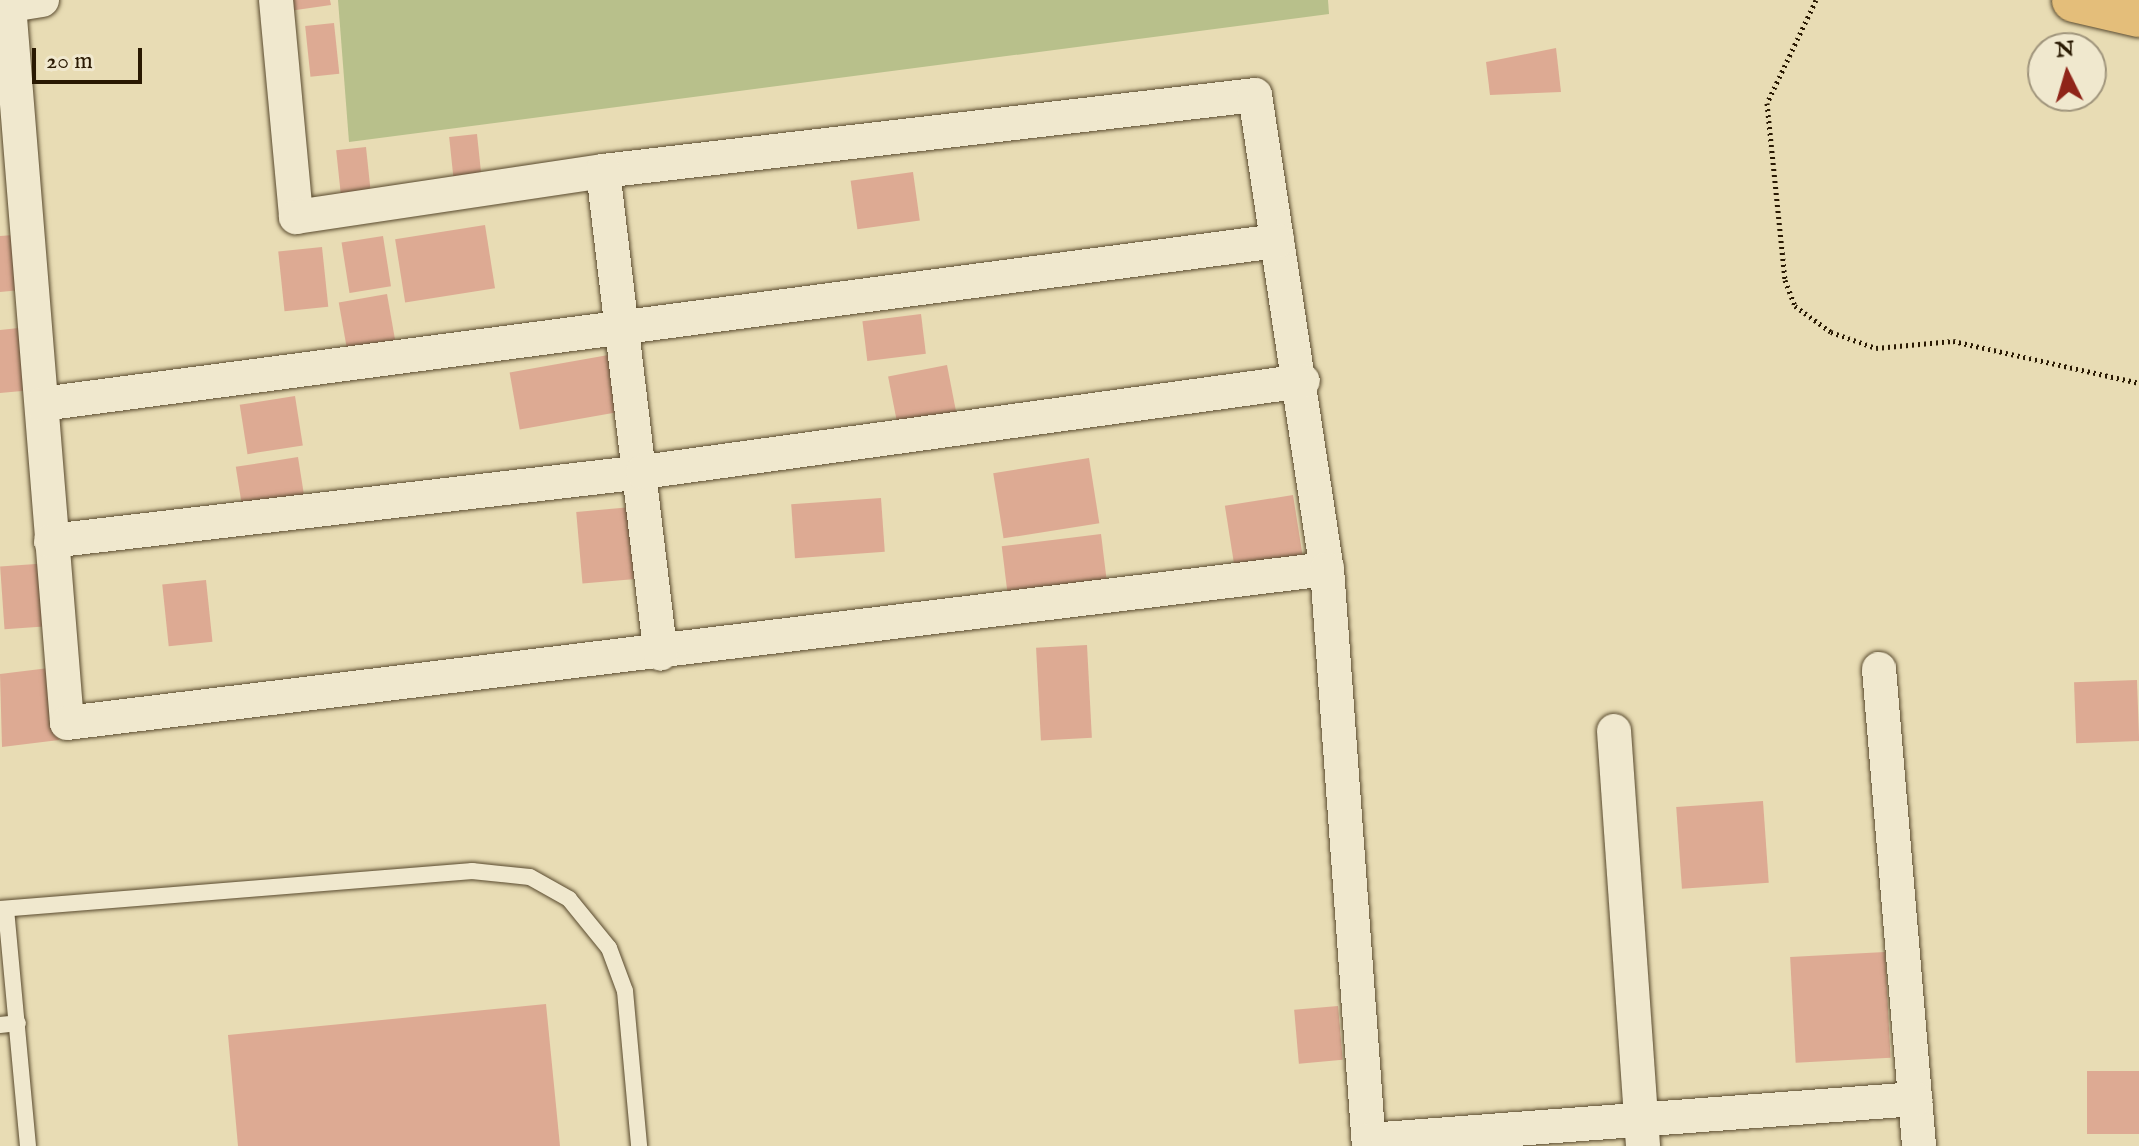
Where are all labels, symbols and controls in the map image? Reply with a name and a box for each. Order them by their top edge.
scale bar [36,32,146,82]
north arrow [2027,32,2107,112]
text: N [2054,35,2076,65]
text: 20 m [46,46,93,77]

